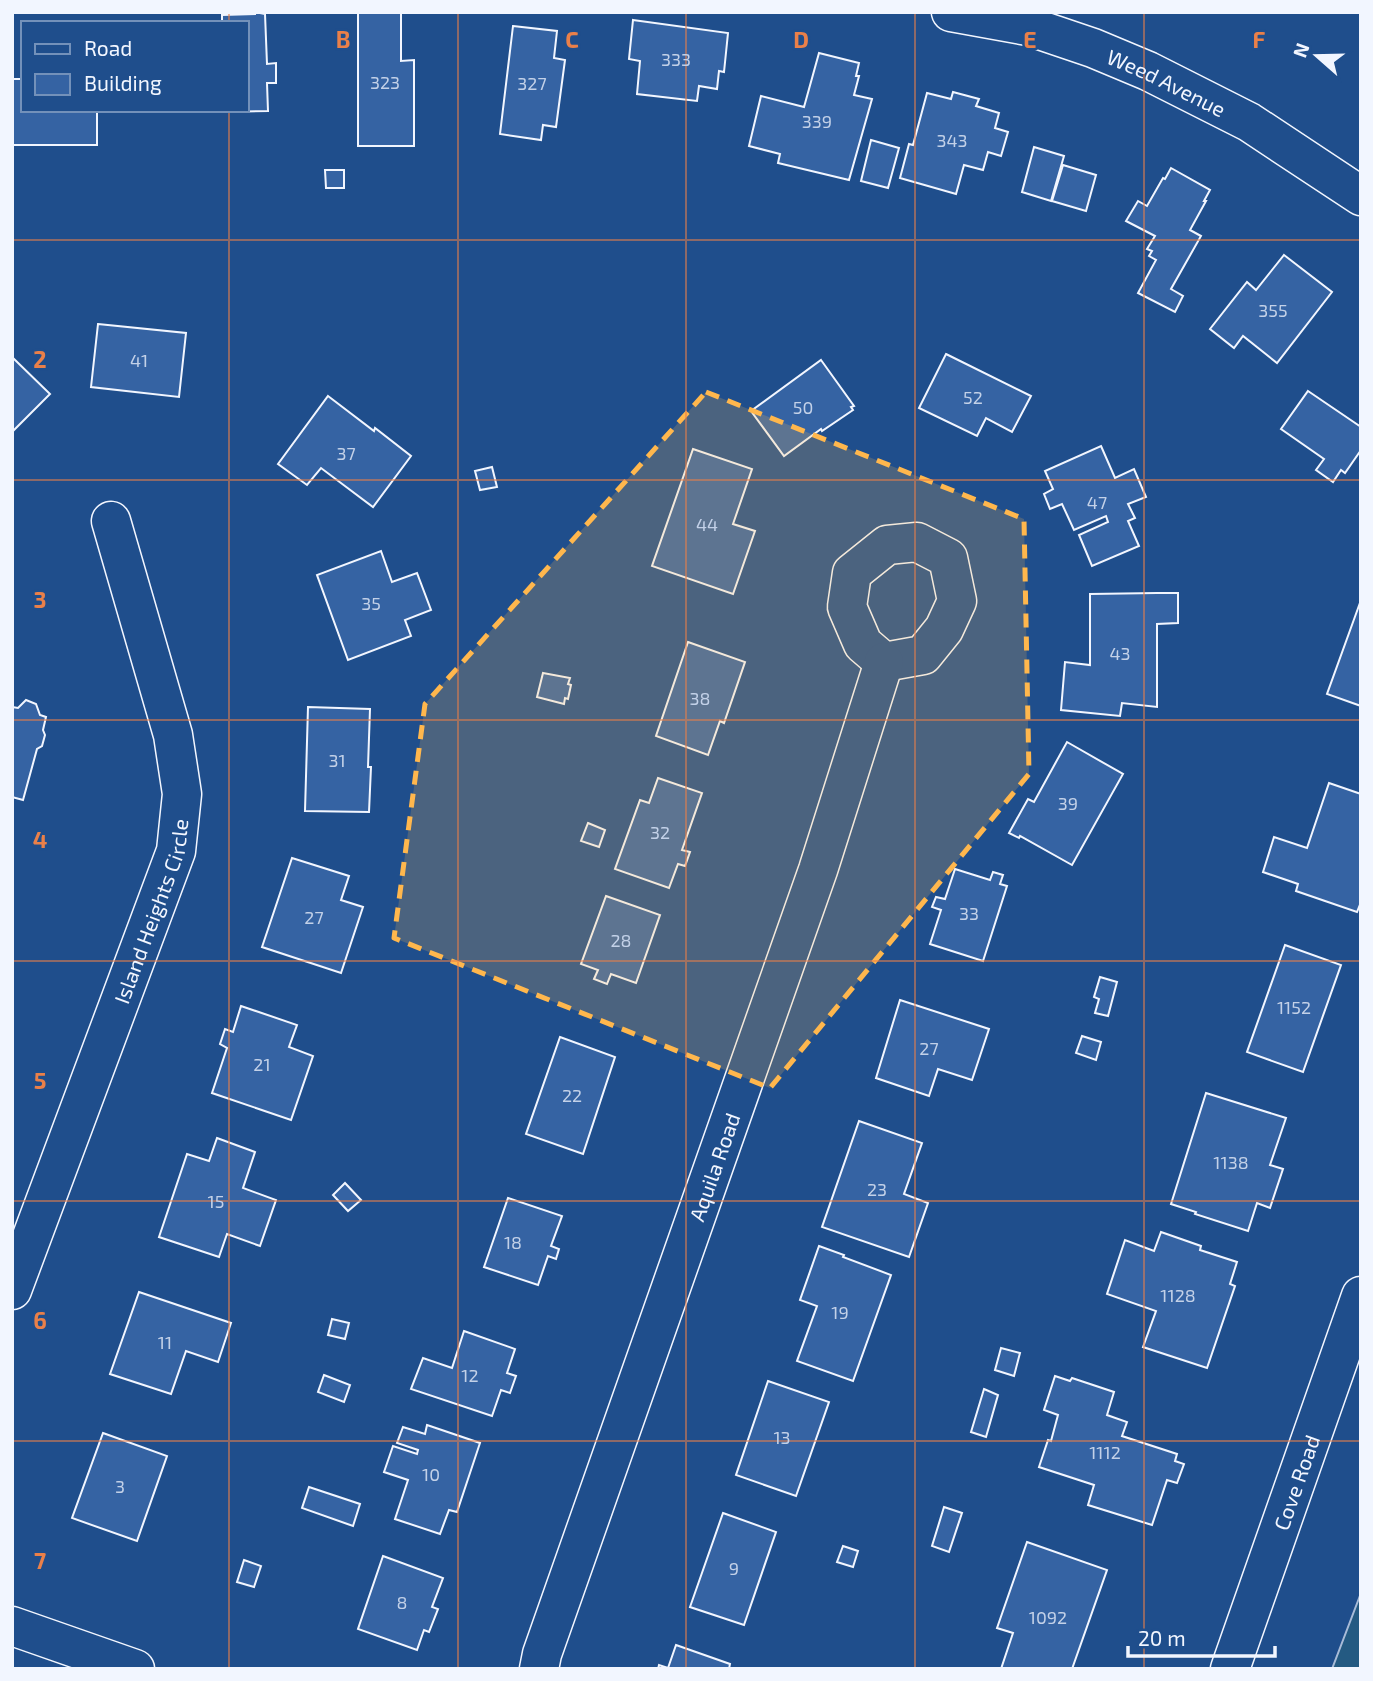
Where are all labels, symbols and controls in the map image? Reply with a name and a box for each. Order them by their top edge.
legend [21,21,248,112]
north arrow [1282,21,1352,91]
text: B [336,25,350,53]
text: C [565,25,579,53]
text: D [793,25,809,53]
text: E [1023,25,1037,53]
text: F [1253,25,1266,53]
text: Road [84,35,132,60]
text: N [1287,40,1314,60]
street label: Weed Avenue [1104,43,1230,121]
house number: 333 [661,48,691,70]
text: Building [84,70,162,95]
house number: 323 [370,71,400,93]
house number: 327 [517,72,547,94]
house number: 339 [802,110,832,132]
house number: 343 [936,129,968,151]
house number: 355 [1258,299,1288,321]
text: 2 [33,345,47,373]
house number: 41 [130,349,148,371]
house number: 52 [963,386,983,408]
house number: 50 [793,396,813,418]
house number: 37 [336,442,356,464]
house number: 47 [1087,491,1107,513]
house number: 44 [696,513,718,535]
text: 3 [33,585,47,613]
house number: 35 [361,592,381,614]
house number: 43 [1109,642,1131,664]
house number: 38 [690,687,710,709]
house number: 31 [328,749,346,771]
house number: 39 [1058,792,1078,814]
street label: Island Heights Circle [108,818,192,1007]
house number: 32 [650,821,670,843]
text: 4 [33,825,47,853]
house number: 33 [959,902,979,924]
house number: 27 [304,906,324,928]
house number: 28 [610,929,632,951]
house number: 1152 [1277,996,1311,1018]
house number: 27 [919,1037,939,1059]
house number: 21 [253,1053,271,1075]
text: 5 [34,1066,46,1094]
house number: 22 [562,1084,582,1106]
street label: Aquila Road [683,1109,744,1224]
house number: 1138 [1213,1151,1249,1173]
house number: 23 [867,1178,887,1200]
house number: 15 [208,1190,224,1212]
house number: 18 [504,1231,522,1253]
house number: 1128 [1160,1284,1196,1306]
house number: 19 [831,1301,849,1323]
text: 6 [33,1306,47,1334]
house number: 11 [158,1331,172,1353]
house number: 12 [461,1364,479,1386]
house number: 13 [773,1426,791,1448]
street label: Cove Road [1267,1431,1324,1533]
house number: 1112 [1089,1441,1121,1463]
house number: 10 [422,1463,440,1485]
house number: 3 [115,1475,125,1497]
text: 7 [34,1546,46,1574]
house number: 9 [729,1557,739,1579]
house number: 8 [397,1591,407,1613]
house number: 1092 [1029,1606,1067,1628]
scale bar [1128,1614,1275,1658]
text: 20 m [1138,1625,1186,1650]

